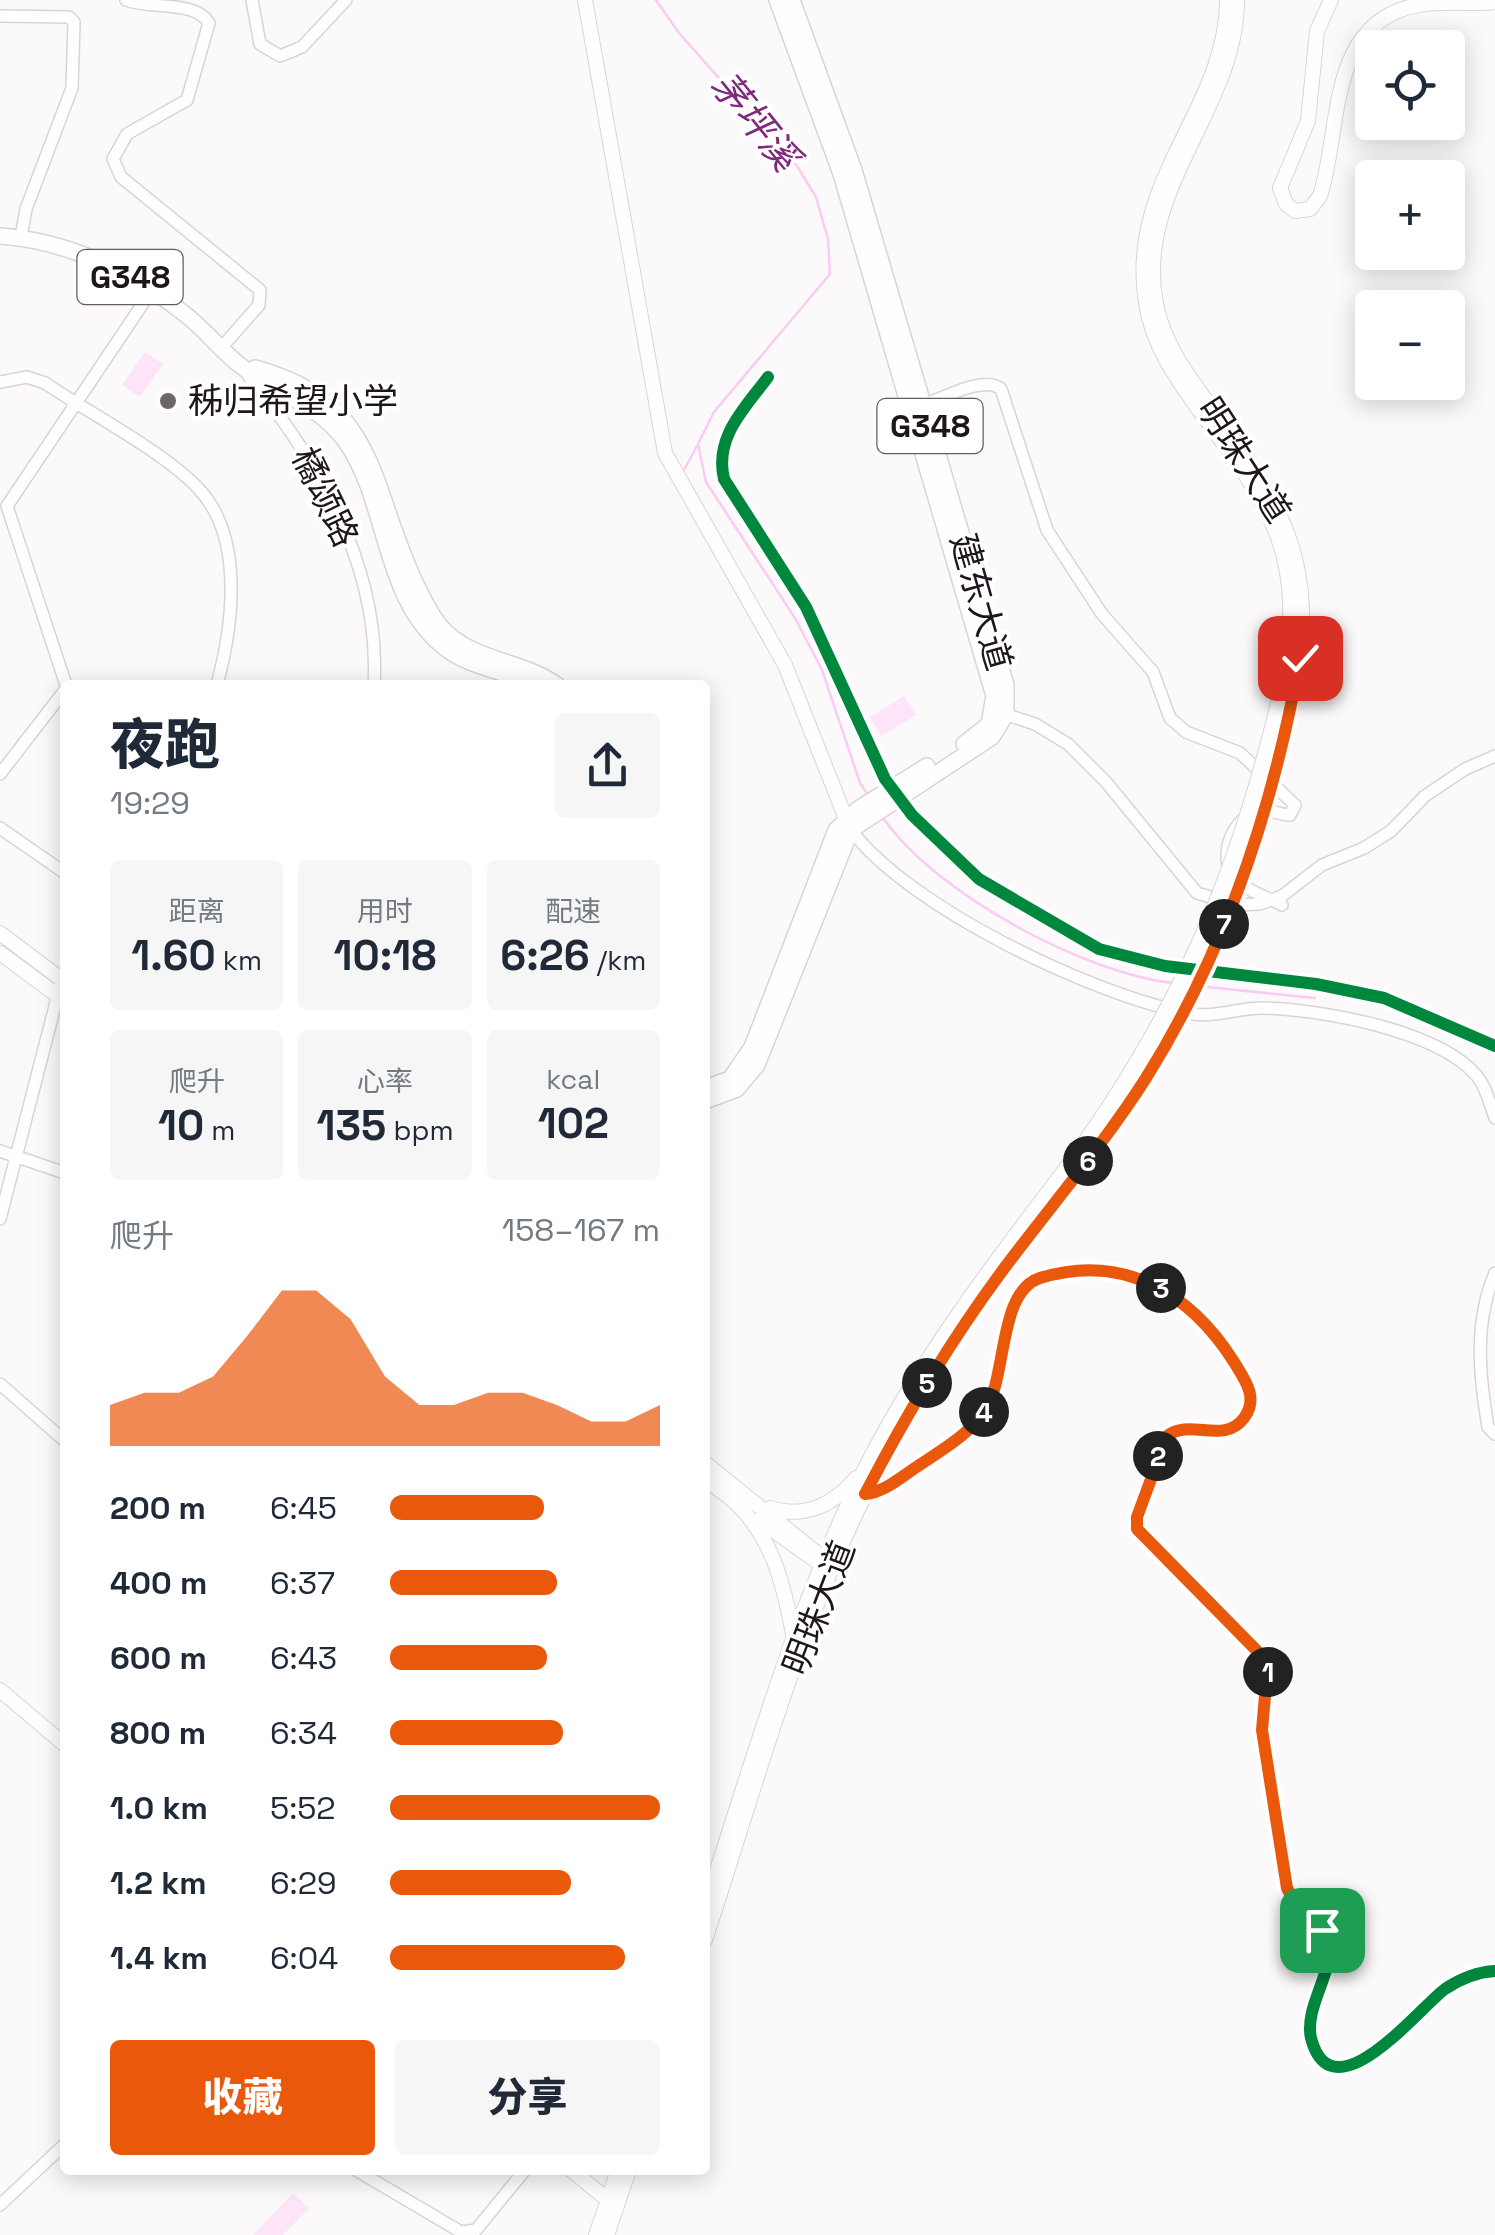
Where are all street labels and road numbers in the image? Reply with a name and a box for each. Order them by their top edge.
road number: G348 [78,250,182,304]
street label: 明珠大道 [1187,389,1301,531]
road number: G348 [878,399,982,453]
street label: 橘颂路 [282,440,368,554]
street label: 建东大道 [941,529,1021,675]
street label: 明珠大道 [773,1535,865,1681]

